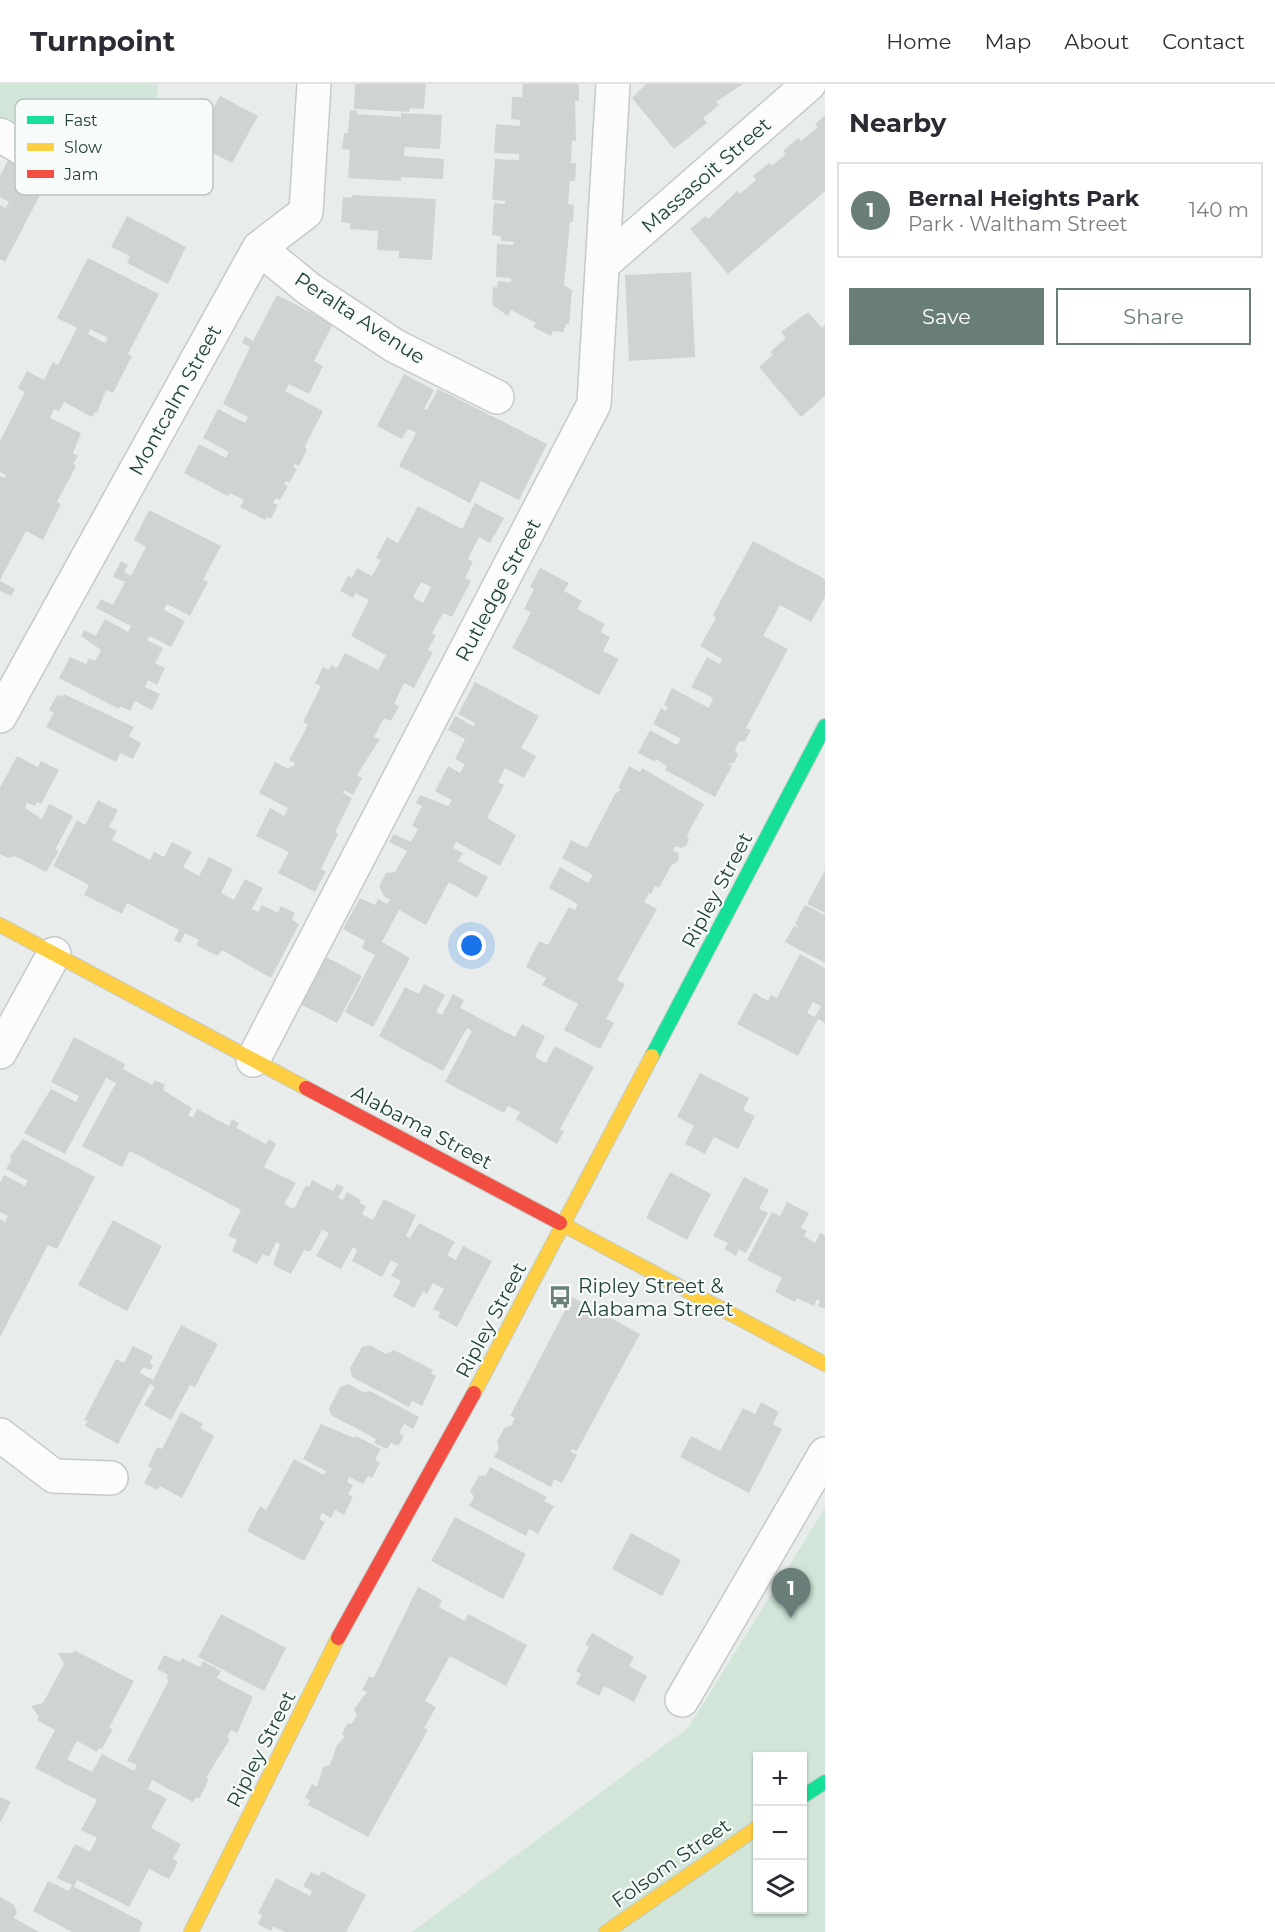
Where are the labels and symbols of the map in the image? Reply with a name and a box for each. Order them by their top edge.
legend [15,99,213,195]
text: Fast [64,111,98,130]
street label: Massasoit Street [636,112,776,238]
text: Slow [64,138,102,157]
text: Jam [63,165,98,184]
street label: Peralta Avenue [290,267,430,369]
street label: Montcalm Street [124,321,226,479]
street label: Rutledge Street [450,514,546,666]
street label: Ripley Street [677,828,757,952]
your location [457,931,486,960]
street label: Alabama Street [348,1080,496,1174]
street label: Ripley Street [451,1258,531,1382]
place label: Ripley Street & Alabama Street [578,1274,734,1321]
bus stop icon: Ripley Street & Alabama Street [547,1284,573,1310]
pin: 1 [772,1568,810,1618]
street label: Ripley Street [221,1687,301,1811]
street label: Folsom Street [607,1813,735,1913]

